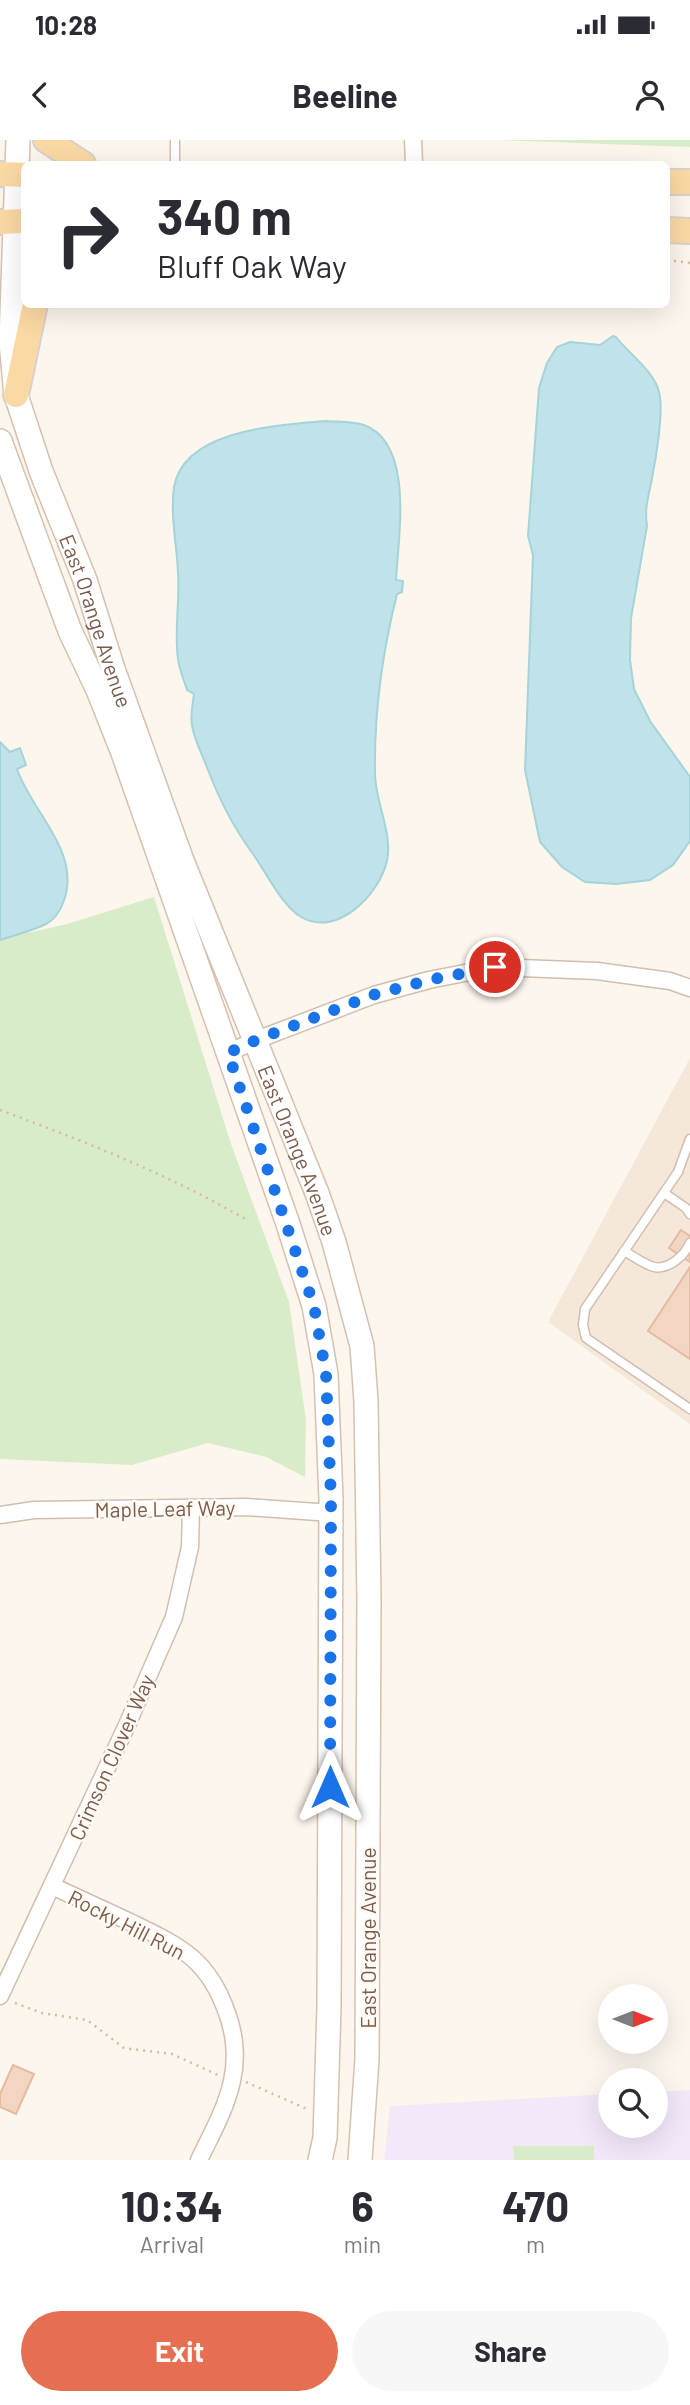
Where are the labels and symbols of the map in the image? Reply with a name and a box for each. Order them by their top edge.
street label: East Orange Avenue [55,530,138,710]
pin [465,937,525,997]
street label: East Orange Avenue [254,1061,343,1239]
street label: Maple Leaf Way [94,1494,236,1522]
street label: Crimson Clover Way [63,1670,159,1844]
position arrow [293,1750,367,1824]
street label: East Orange Avenue [355,1847,380,2029]
street label: Rocky Hill Run [64,1884,190,1964]
north arrow [598,1984,668,2054]

